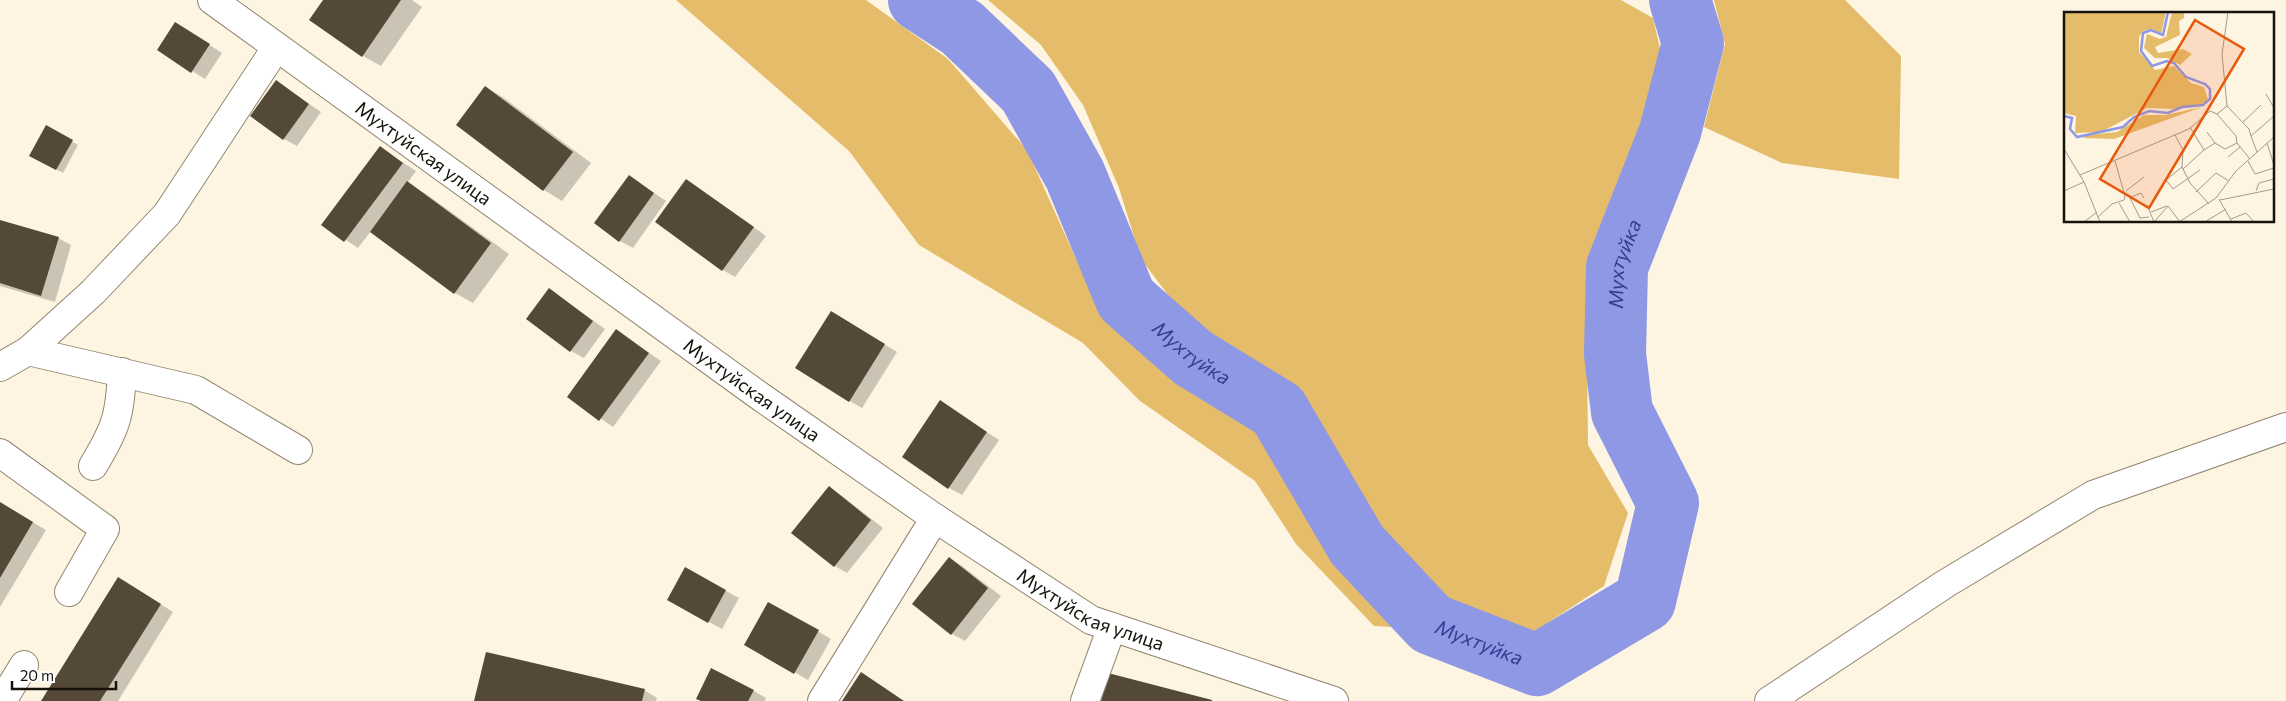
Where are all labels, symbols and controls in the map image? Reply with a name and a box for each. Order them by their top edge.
inset map [2064,12,2274,222]
street label: Мухтуйская улица [351,96,496,209]
water label: Мухтуйка [1603,216,1646,309]
water label: Мухтуйка [1148,315,1235,389]
street label: Мухтуйская улица [679,333,825,446]
street label: Мухтуйская улица [1013,563,1167,655]
water label: Мухтуйка [1432,614,1527,669]
scale bar [12,658,116,690]
text: 20 m [20,666,54,684]

